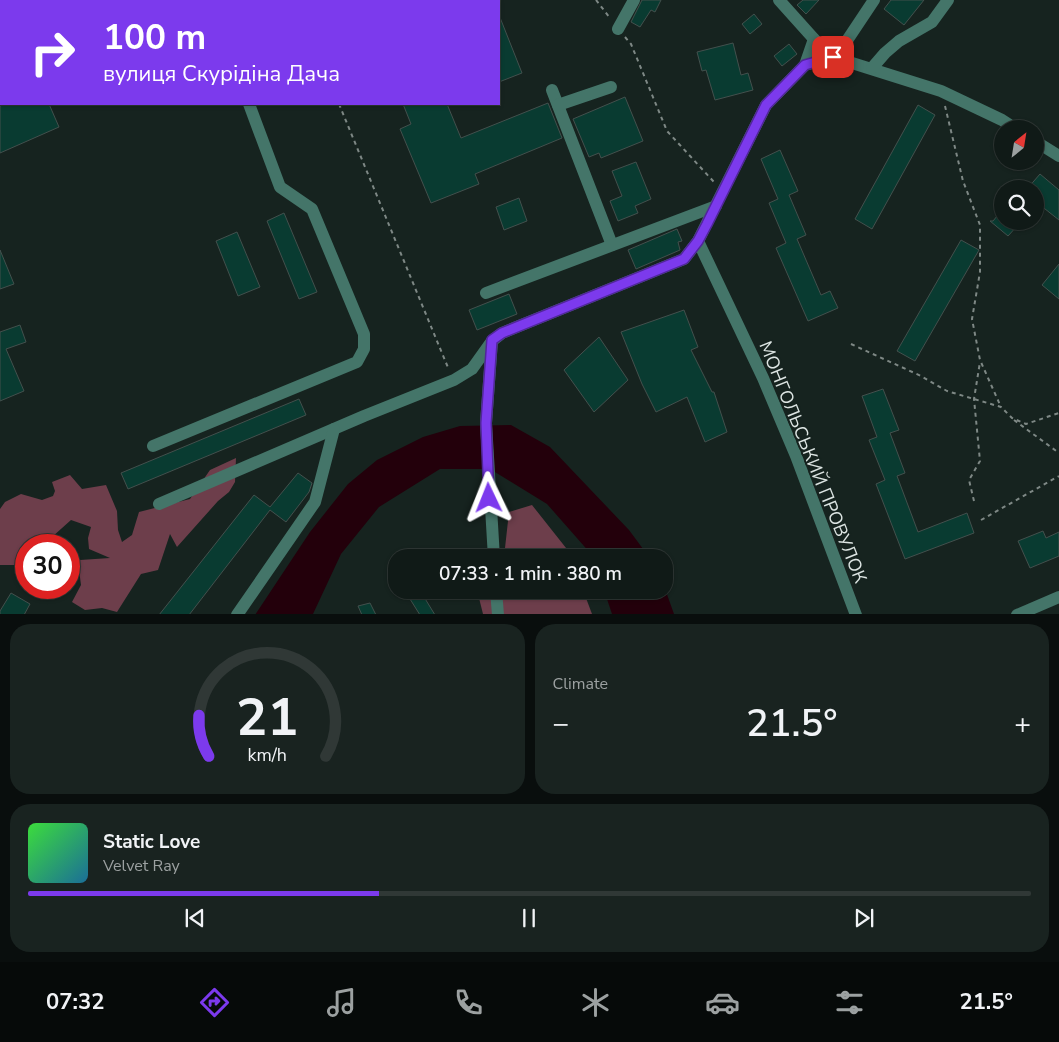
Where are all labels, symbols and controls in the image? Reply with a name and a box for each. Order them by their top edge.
text: 100 m [103,14,206,61]
icon: right [20,20,85,85]
pin [812,36,854,78]
icon: arrive [819,43,847,71]
text: вулиця Скурідіна Дача [103,59,340,89]
north arrow [994,120,1044,170]
map controls [994,120,1044,230]
button: search [994,180,1044,230]
street label: МОНГОЛЬСЬКИЙ ПРОВУЛОК [753,338,873,587]
position arrow [462,471,514,523]
speed limit sign: 30 [15,534,80,599]
text: 07:33 · 1 min · 380 m [439,561,622,587]
text: Climate [553,673,608,695]
text: 21 [236,682,298,753]
text: 21.5° [746,698,838,749]
text: − [553,705,569,743]
text: + [1014,705,1031,743]
text: km/h [248,743,287,767]
text: Static Love [103,829,200,855]
text: Velvet Ray [103,855,180,877]
icon: previous [181,904,209,932]
icon: pause [515,904,543,932]
icon: next [850,904,878,932]
icon: directions [197,985,232,1020]
icon: music [324,985,359,1020]
icon: phone [451,985,486,1020]
icon: climate [578,985,613,1020]
icon: car [705,985,740,1020]
icon: filters [832,985,867,1020]
text: 07:32 [46,987,104,1017]
text: 21.5° [959,987,1013,1017]

